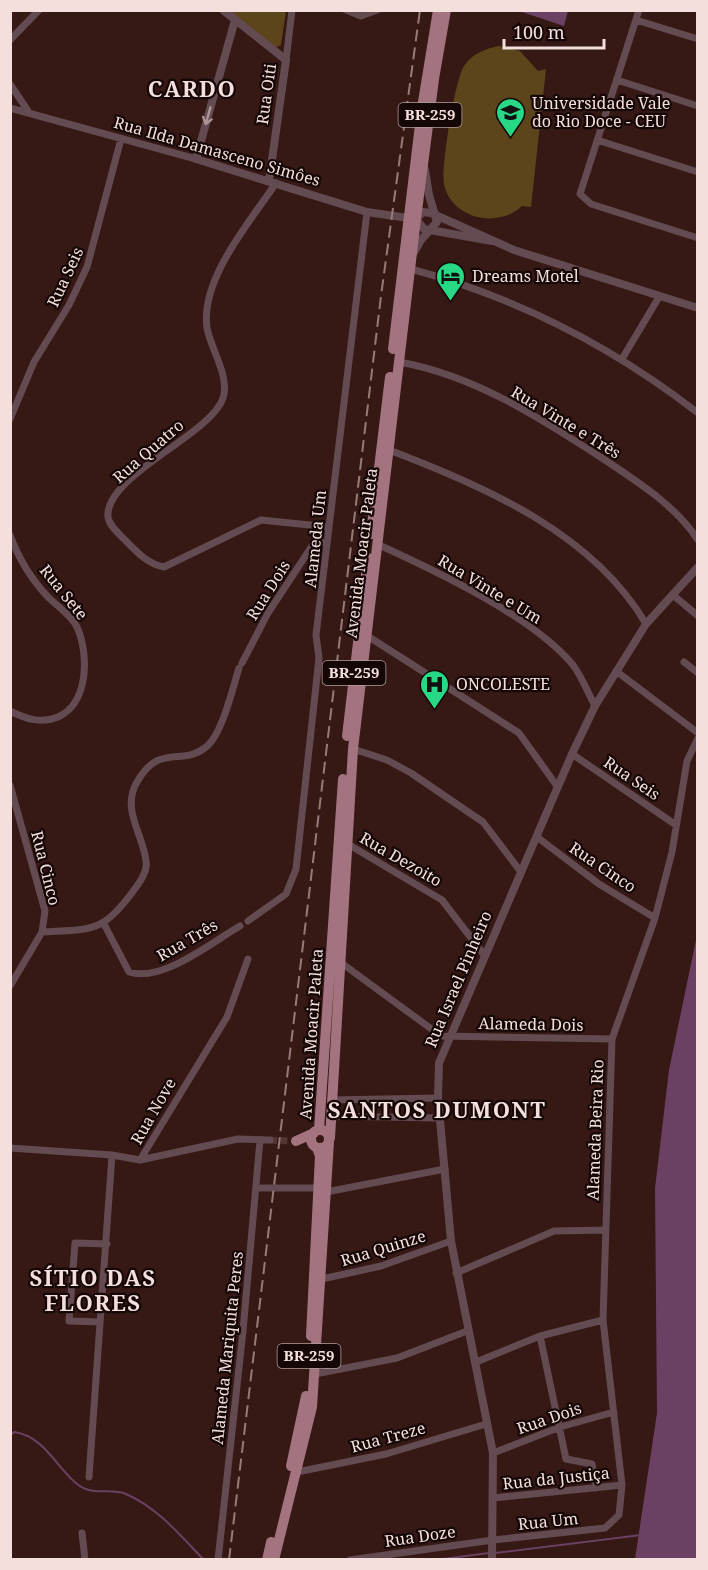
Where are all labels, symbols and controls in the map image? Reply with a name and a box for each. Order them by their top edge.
scale bar [504,12,604,50]
text: 100 m [513,20,565,44]
street label: Rua Oiti [251,62,281,126]
district label: CARDO [148,73,236,103]
place label: Universidade Vale do Rio Doce - CEU [532,92,670,132]
school or university icon: Universidade Vale do Rio Doce - CEU [495,96,527,138]
road number: BR-259 [398,103,462,127]
one-way arrow [202,107,213,126]
street label: Rua Ilda Damasceno Simôes [111,111,323,191]
street label: Rua Seis [42,244,88,310]
hotel icon: Dreams Motel [435,260,467,302]
place label: Dreams Motel [472,265,579,287]
street label: Rua Vinte e Três [507,381,625,463]
street label: Rua Quatro [108,414,188,488]
street label: Avenida Moacir Paleta [340,467,382,639]
street label: Alameda Um [299,489,331,589]
street label: Rua Vinte e Um [434,549,546,629]
street label: Rua Dois [241,556,295,624]
street label: Rua Sete [35,560,93,624]
road number: BR-259 [322,661,386,685]
hospital icon: ONCOLESTE [419,668,451,710]
place label: ONCOLESTE [456,673,550,695]
street label: Rua Seis [600,751,664,805]
street label: Rua Dezoito [356,827,446,891]
street label: Rua Cinco [26,828,66,908]
street label: Rua Cinco [565,837,641,897]
street label: Rua Israel Pinheiro [419,907,497,1051]
street label: Rua Três [153,914,221,966]
street label: Avenida Moacir Paleta [294,948,328,1120]
street label: Alameda Dois [478,1012,584,1036]
street label: Alameda Beira Rio [582,1059,608,1201]
street label: Rua Nove [125,1074,181,1148]
district label: SANTOS DUMONT [328,1094,546,1124]
street label: Rua Quinze [338,1225,428,1271]
street label: Alameda Mariquita Peres [206,1250,248,1446]
district label: SÍTIO DAS FLORES [29,1262,157,1317]
road number: BR-259 [278,1344,340,1368]
street label: Rua Dois [514,1397,584,1439]
street label: Rua Treze [348,1416,428,1458]
street label: Rua da Justiça [501,1461,611,1495]
street label: Rua Um [517,1507,579,1535]
street label: Rua Doze [383,1520,457,1552]

